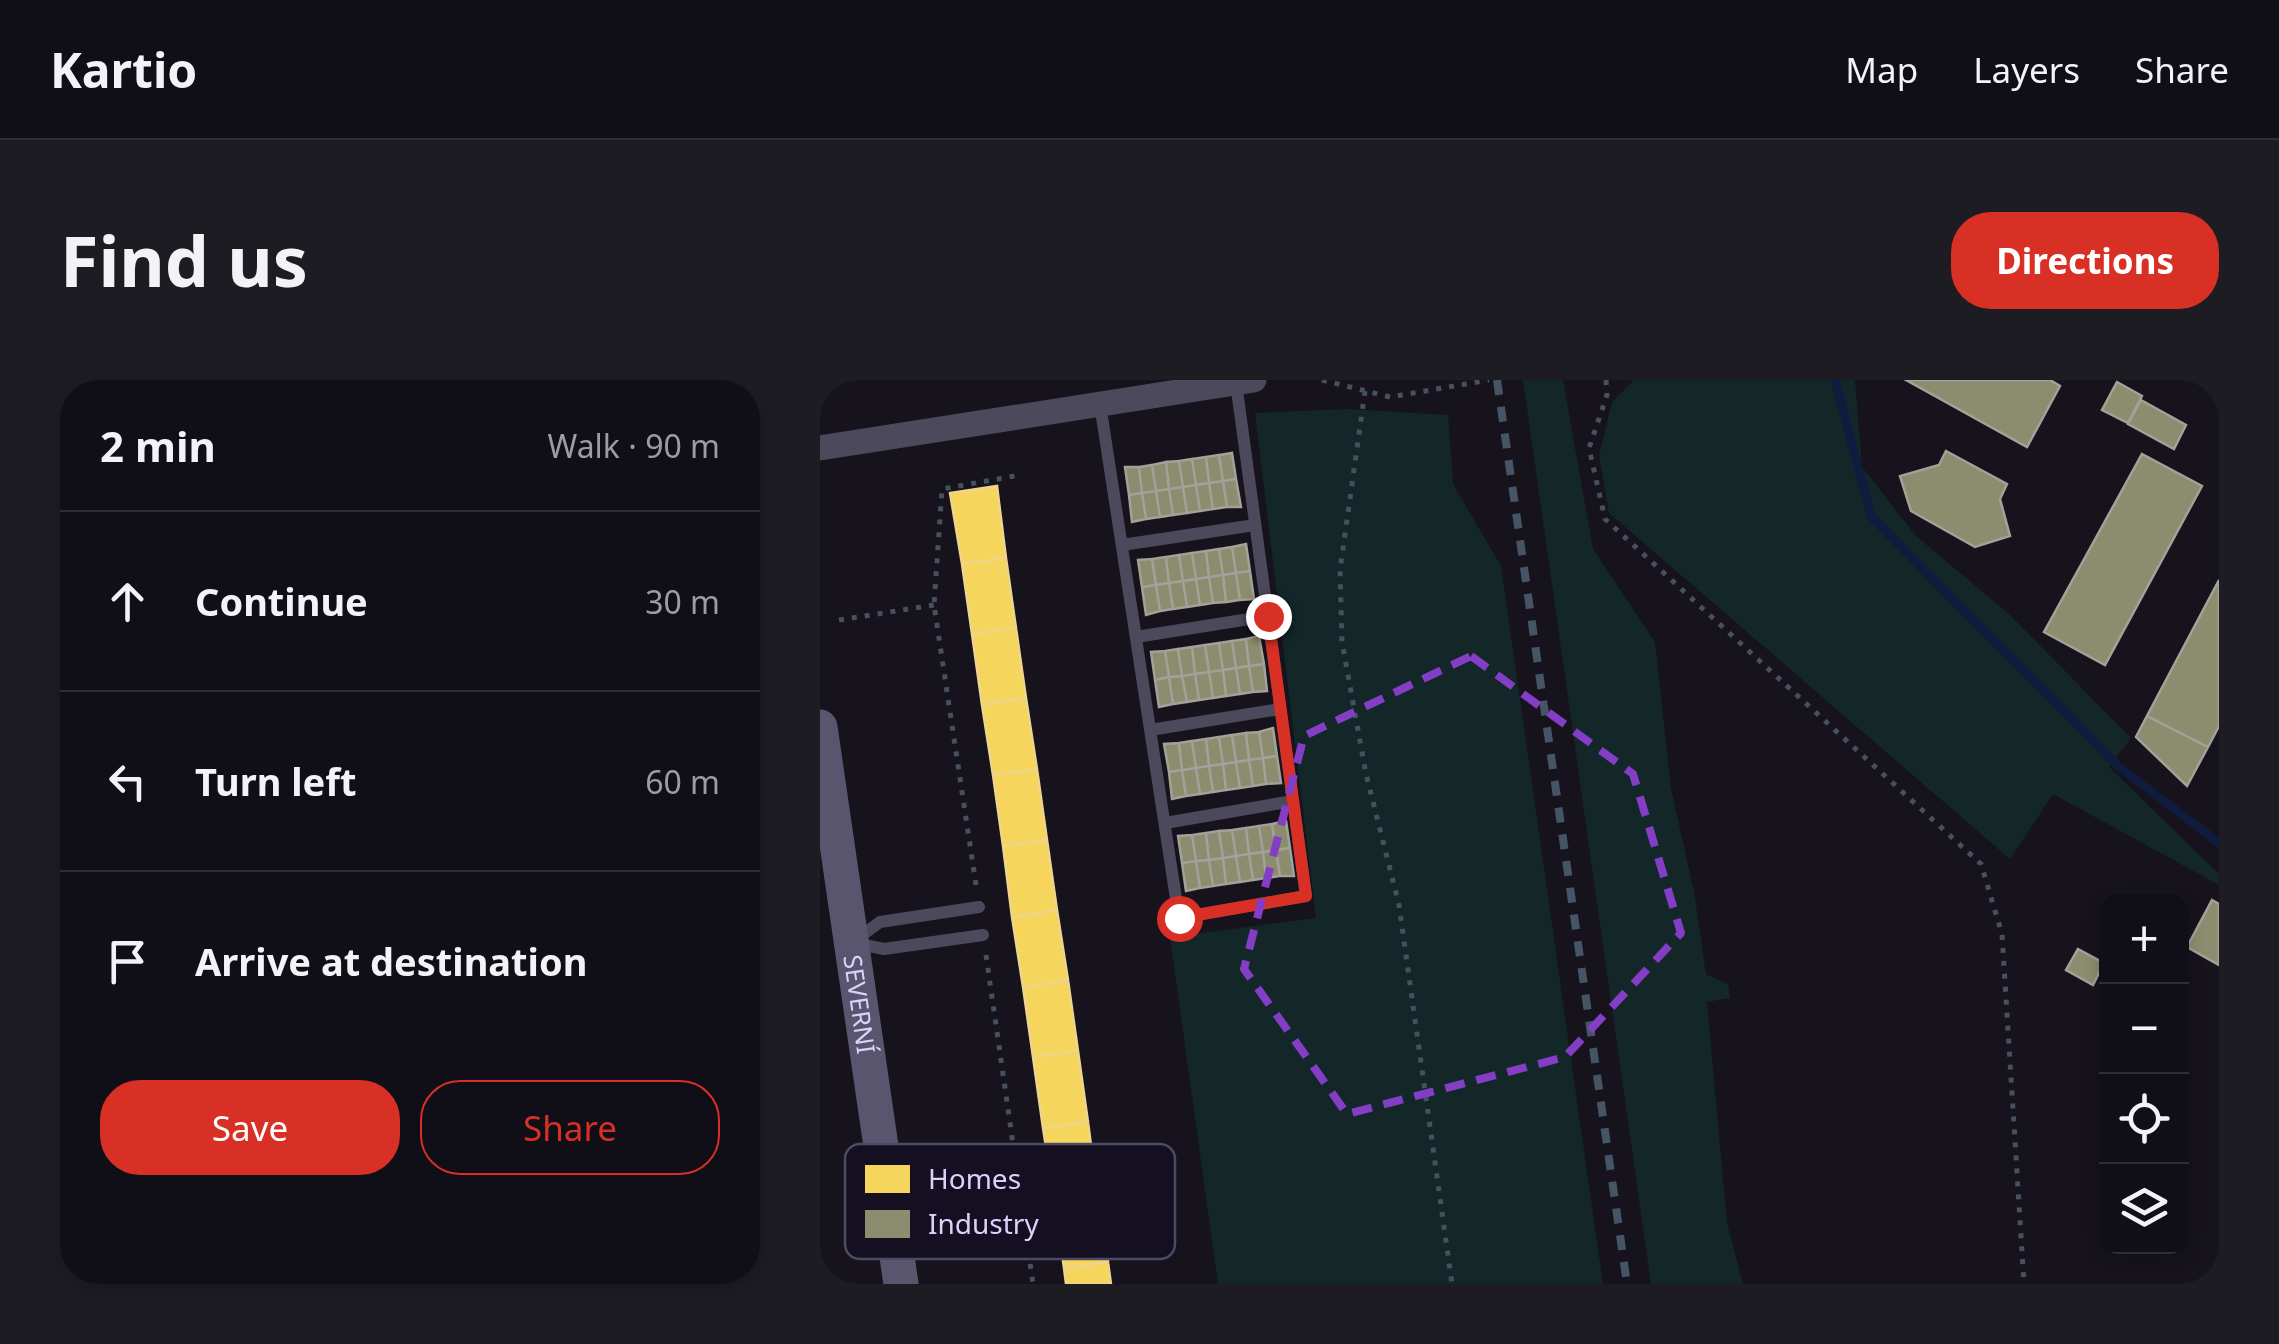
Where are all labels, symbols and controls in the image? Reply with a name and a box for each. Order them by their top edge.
text: Kartio [50,37,197,102]
text: Map [1845,46,1918,93]
text: Layers [1973,46,2080,93]
text: Share [2135,46,2229,93]
text: Find us [60,212,308,308]
button: Directions [1951,212,2219,309]
text: 2 min [100,417,216,474]
text: Walk · 90 m [548,424,720,467]
icon: ahead [100,574,155,629]
text: Continue [195,575,368,627]
text: 30 m [645,580,720,623]
route end [1246,594,1292,640]
icon: left [100,754,155,809]
text: Turn left [195,755,357,807]
text: 60 m [645,760,720,803]
map controls [2099,894,2189,1254]
button: + [2099,894,2189,984]
route start [1157,896,1203,942]
icon: arrive [100,934,155,989]
text: Arrive at destination [195,935,587,987]
street label: SEVERNÍ [836,952,884,1056]
button: − [2099,984,2189,1074]
button: locate [2099,1074,2189,1164]
button: Save [100,1080,400,1175]
button: Share [420,1080,720,1175]
legend [845,1144,1175,1259]
text: Homes [928,1159,1021,1197]
button: layers [2099,1164,2189,1254]
text: Industry [928,1204,1039,1242]

